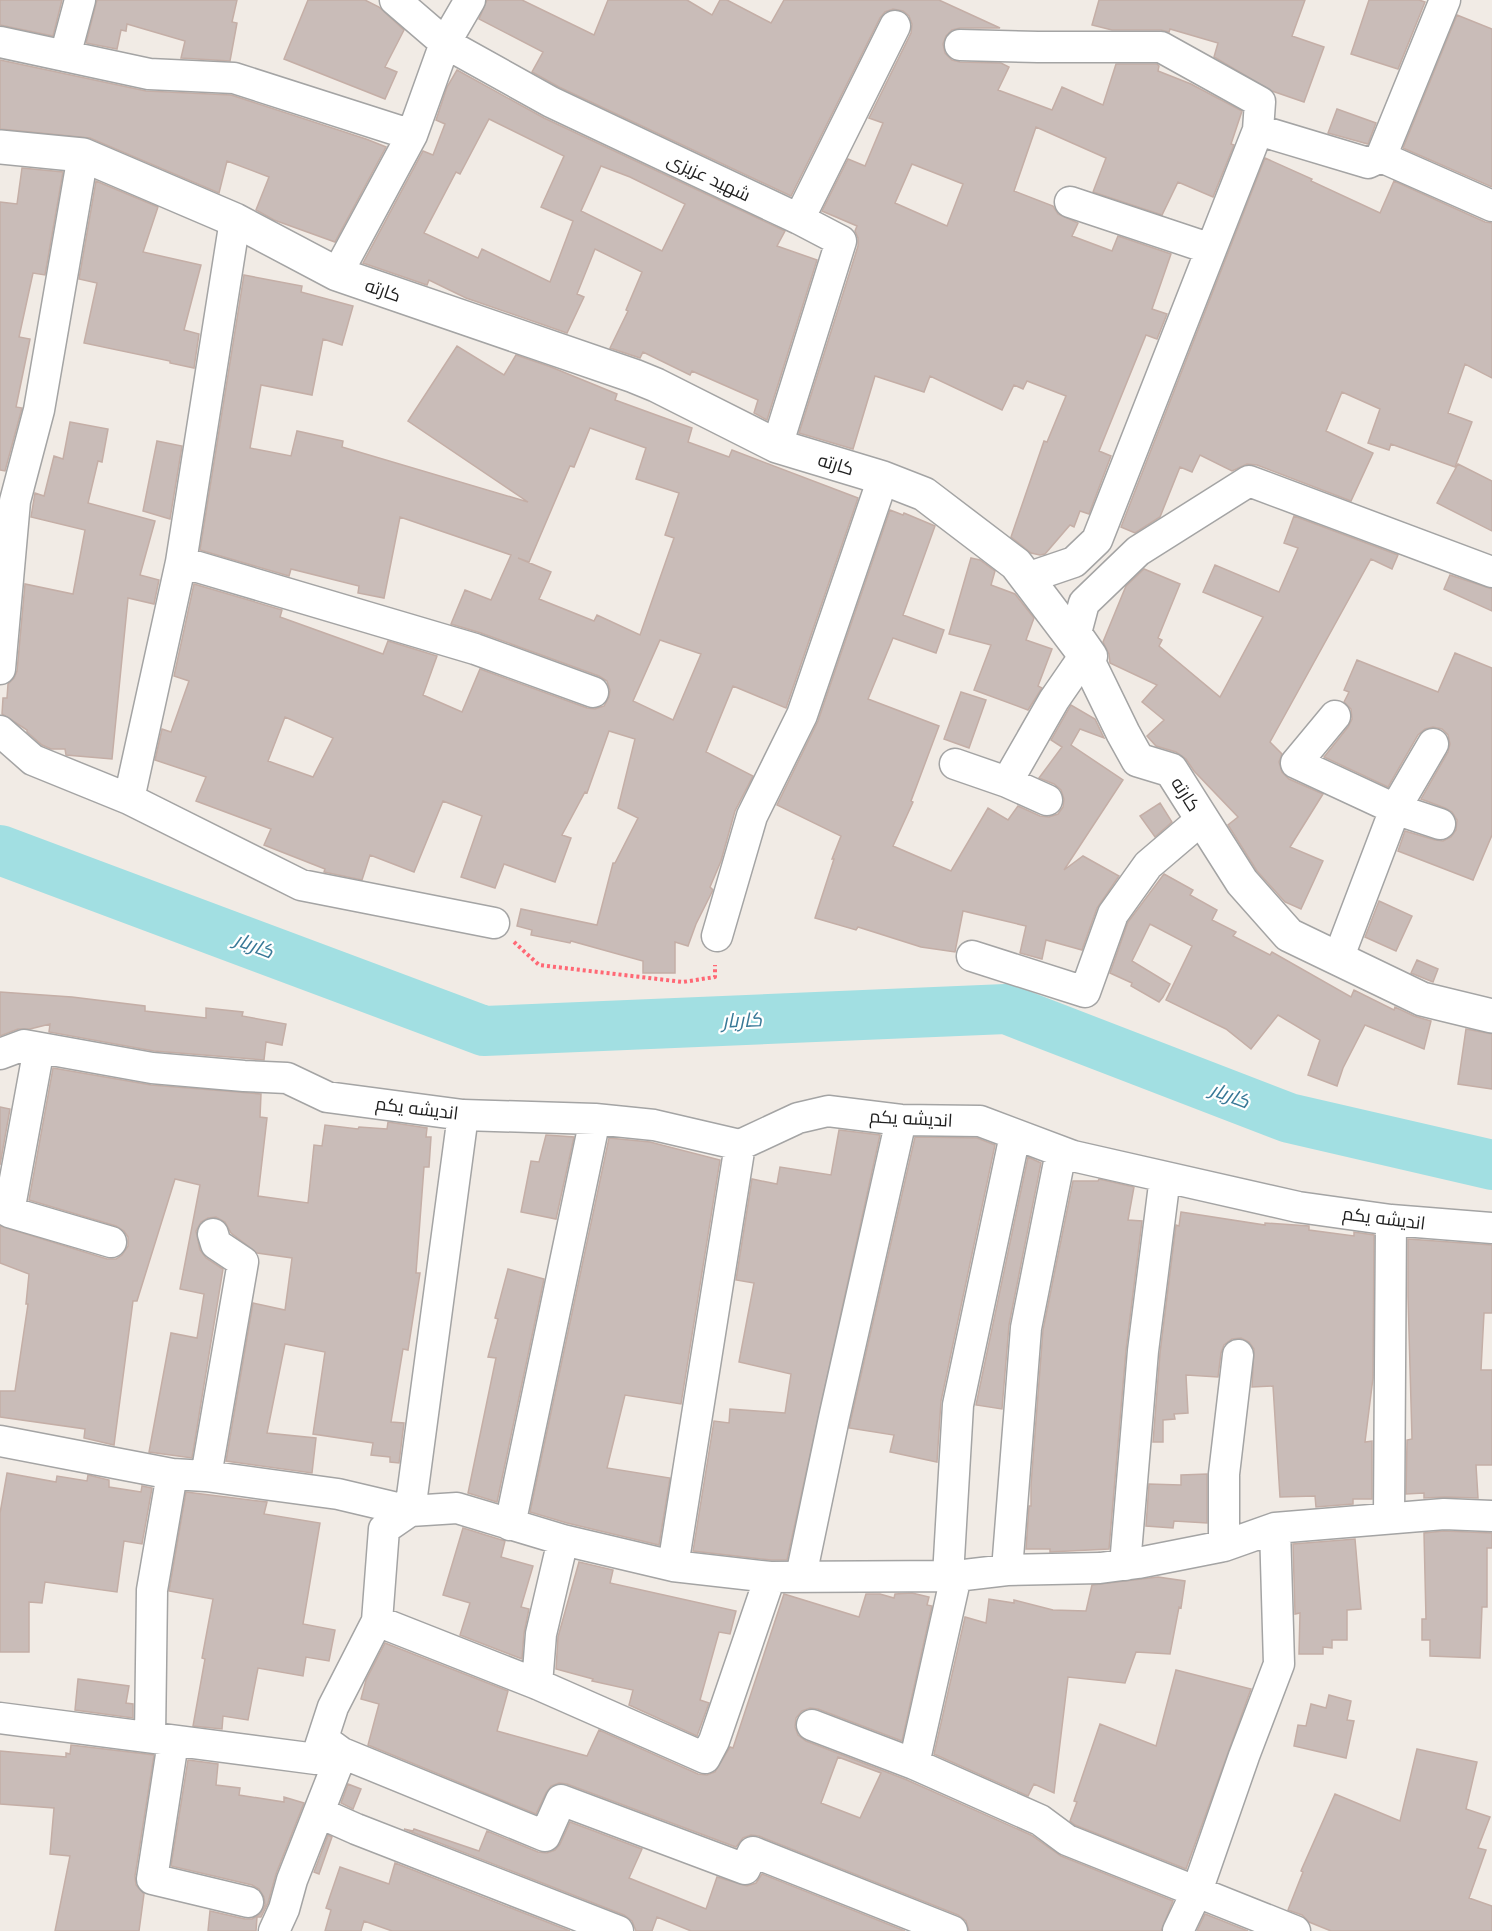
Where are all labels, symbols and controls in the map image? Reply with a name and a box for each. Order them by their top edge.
street label: شهید عزیزی [664,149,754,206]
street label: کارته [362,274,404,307]
street label: کارته [815,449,857,480]
street label: کارته [1166,773,1205,816]
water label: کاربار [228,926,278,964]
water label: کاربار [719,1007,763,1033]
water label: کاربار [1204,1076,1254,1114]
street label: اندیشه یکم [374,1092,460,1125]
street label: اندیشه یکم [869,1105,953,1133]
street label: اندیشه یکم [1341,1202,1427,1235]

